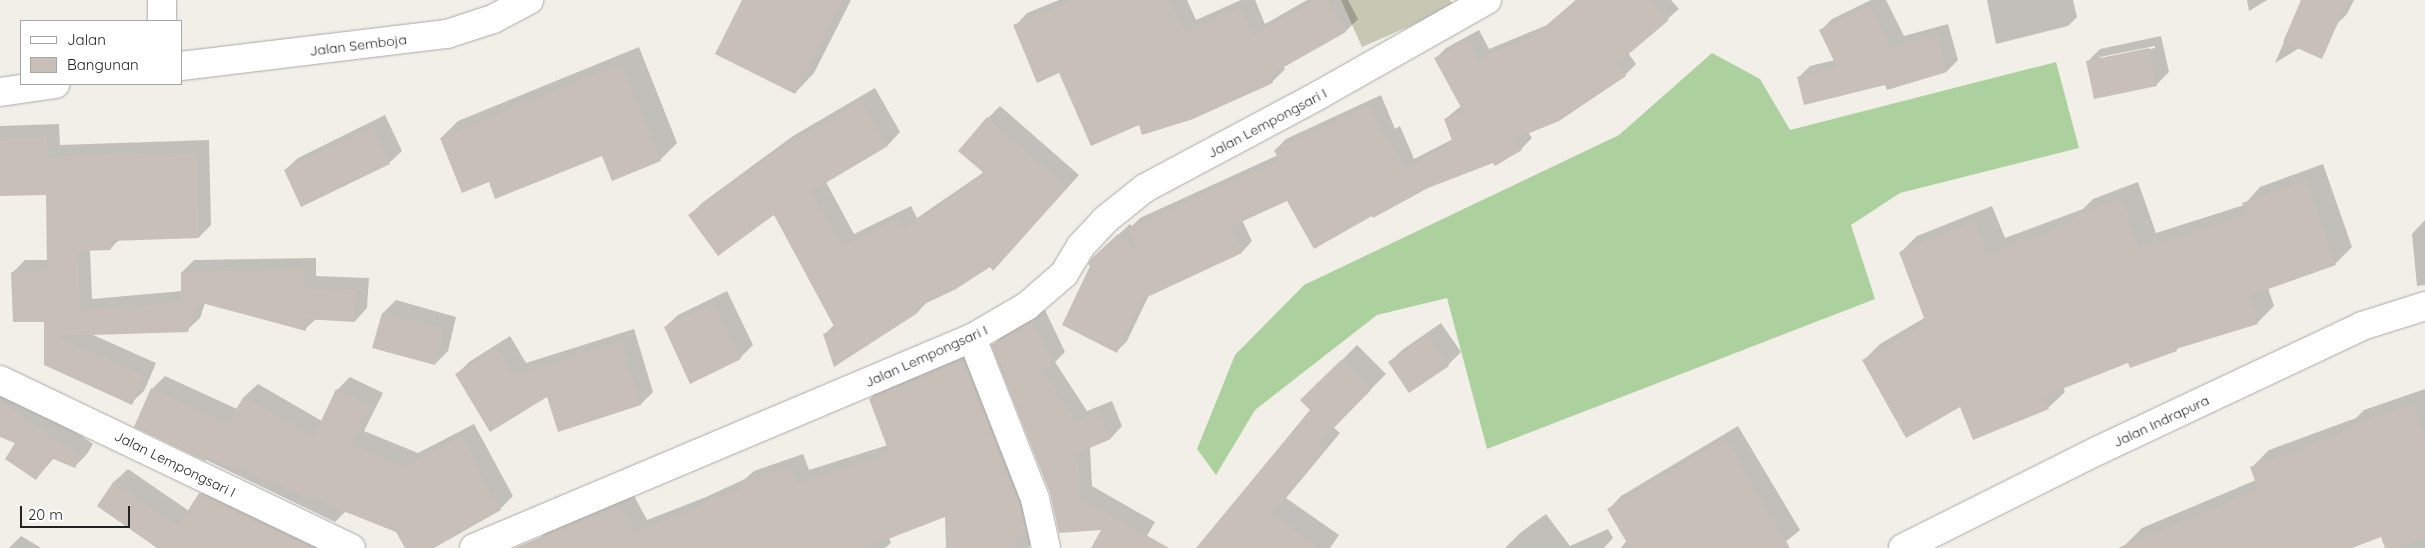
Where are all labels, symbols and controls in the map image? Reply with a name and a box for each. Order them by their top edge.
legend [20,20,182,85]
text: Jalan [67,30,106,49]
street label: Jalan Semboja [308,31,408,59]
text: Bangunan [67,55,139,74]
street label: Jalan Lempongsari I [1204,84,1330,162]
street label: Jalan Lempongsari I [862,321,990,391]
street label: Jalan Indrapura [2110,391,2212,451]
street label: Jalan Lempongsari I [112,427,238,501]
scale bar [22,496,132,528]
text: 20 m [28,505,63,524]

